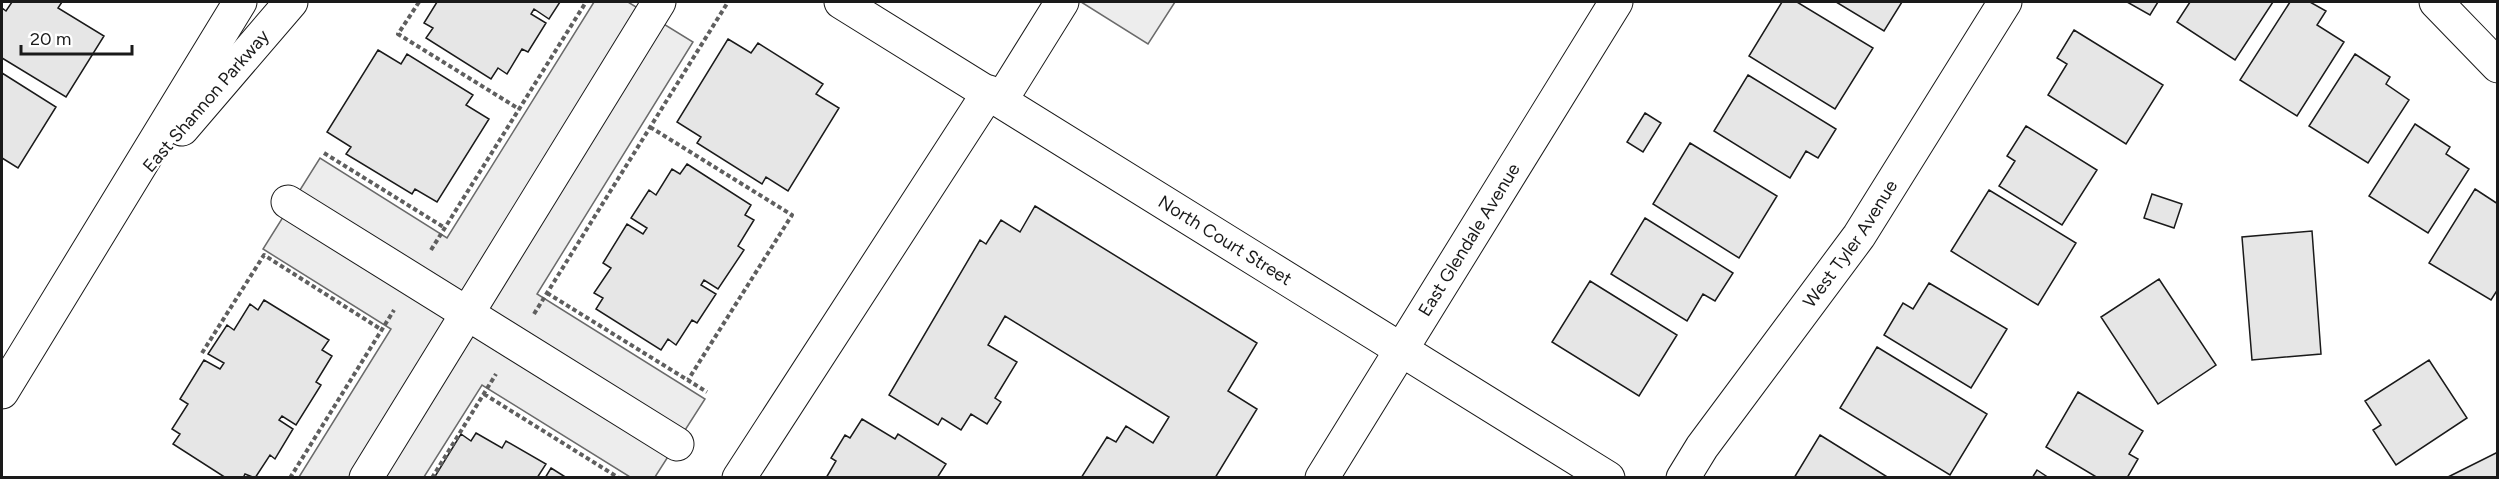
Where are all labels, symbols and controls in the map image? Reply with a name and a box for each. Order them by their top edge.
scale bar [21,18,132,56]
street label: East Shannon Parkway [138,25,274,177]
text: 20 m [30,28,71,50]
street label: East Glendale Avenue [1414,159,1525,320]
street label: West Tyler Avenue [1798,176,1902,312]
street label: North Court Street [1154,191,1296,290]

